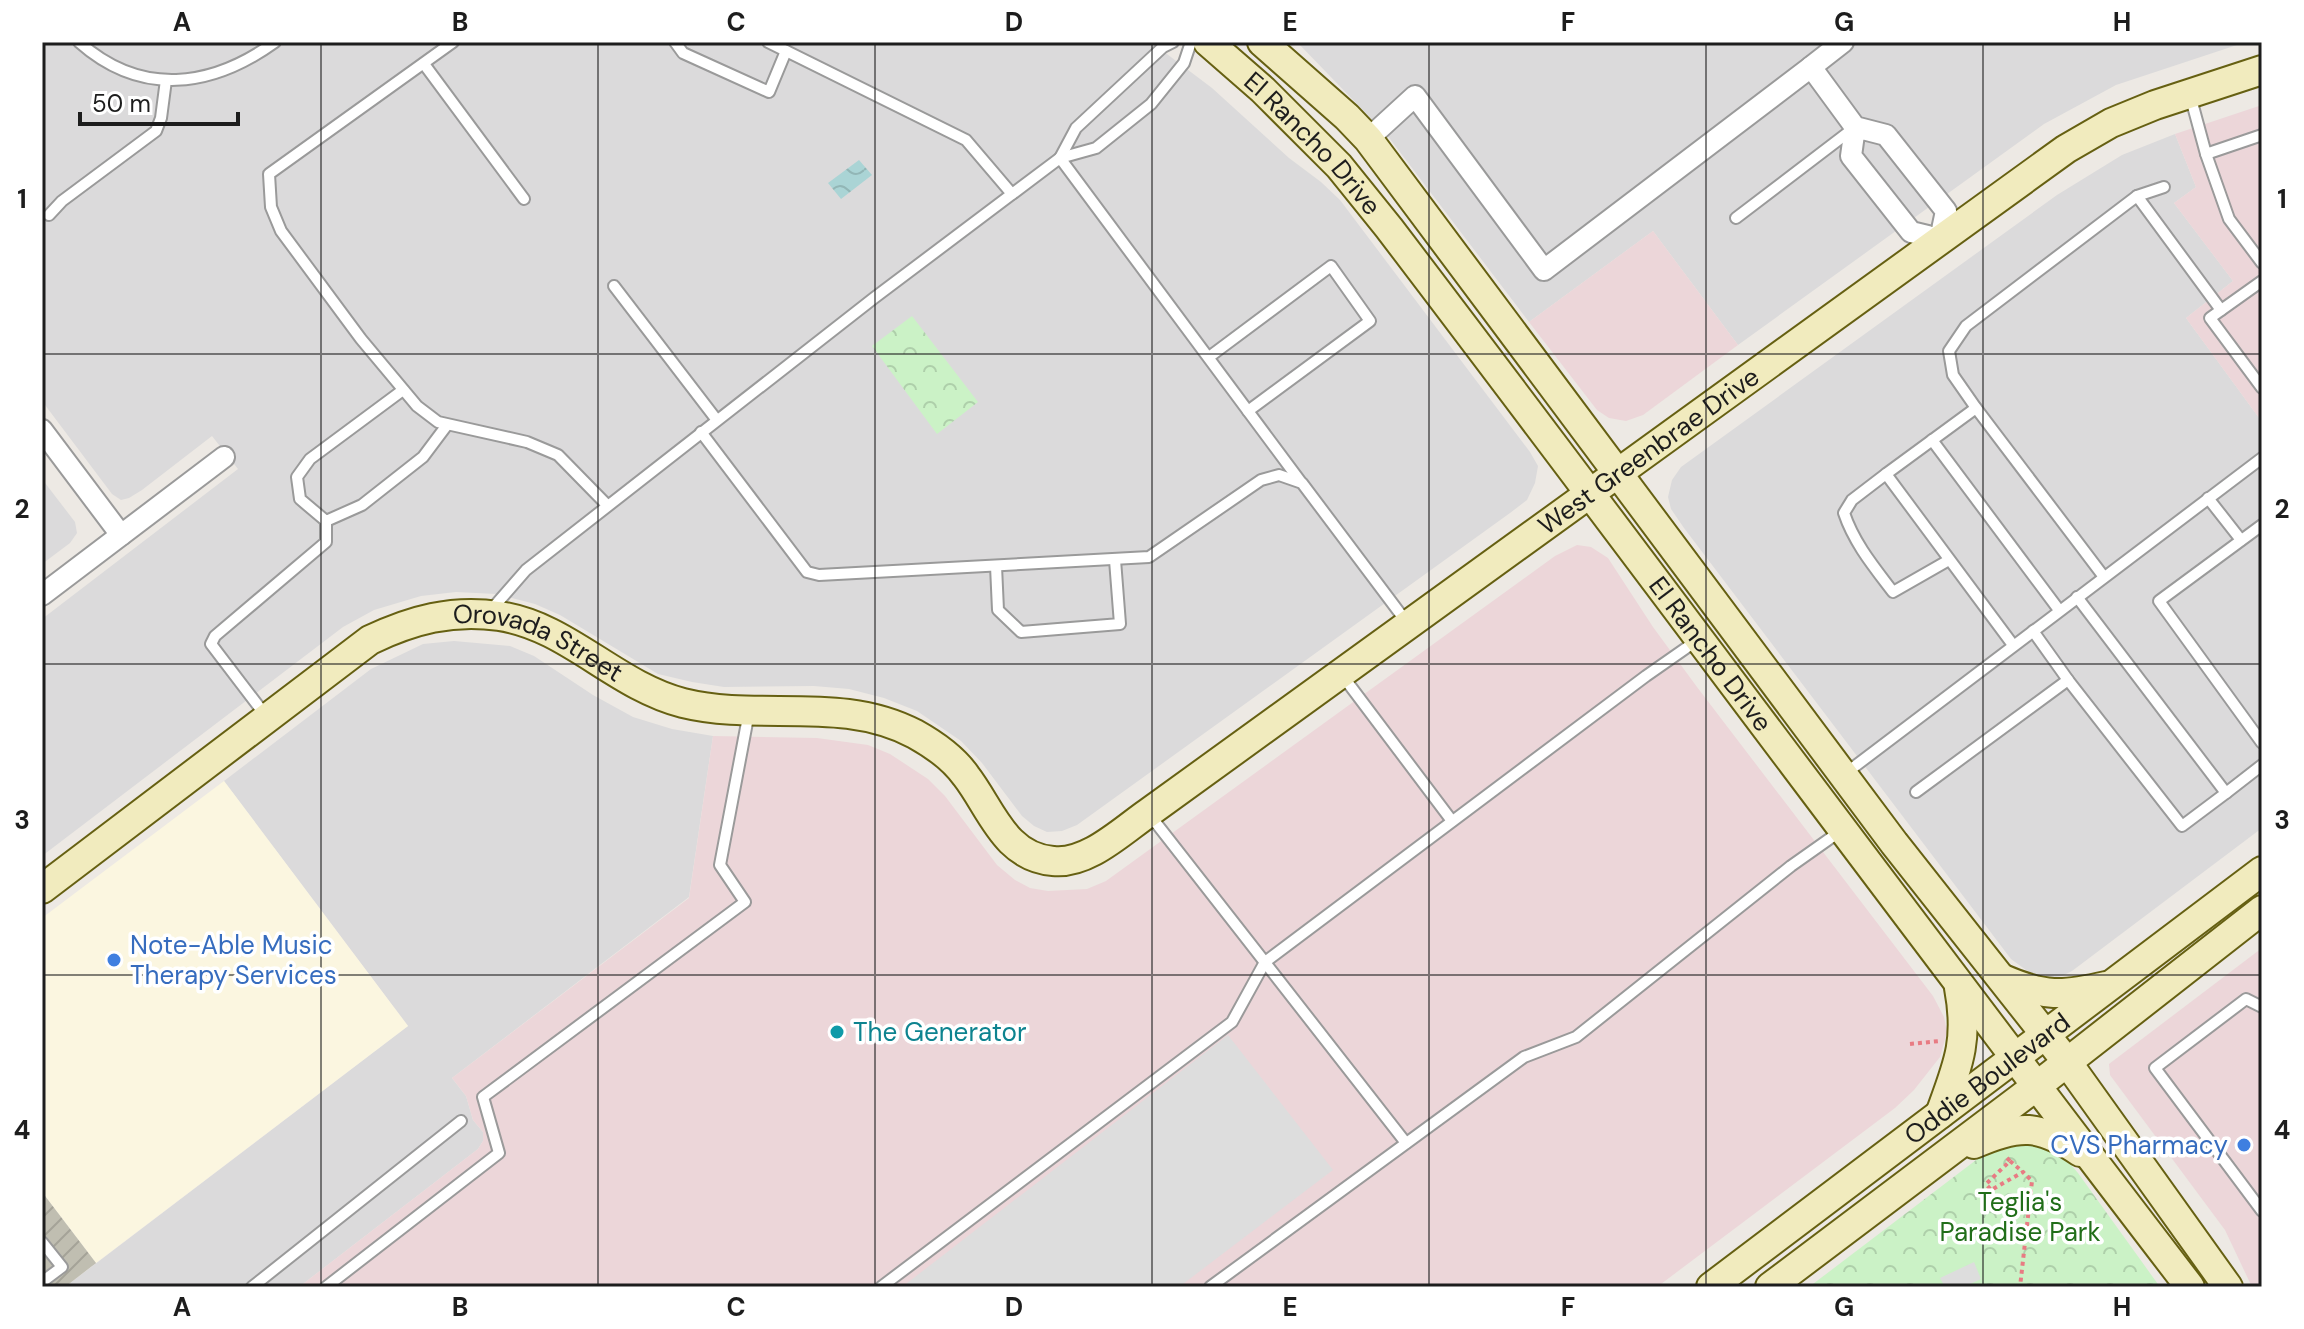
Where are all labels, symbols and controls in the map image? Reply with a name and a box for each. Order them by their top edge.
text: A [173,5,191,39]
text: B [452,5,468,39]
text: C [726,5,746,39]
text: D [1005,5,1023,39]
text: E [1282,5,1298,39]
text: F [1561,5,1575,39]
text: G [1834,5,1854,39]
text: H [2113,5,2131,39]
street label: El Rancho Drive [1237,64,1389,222]
scale bar [80,76,238,126]
text: 50 m [92,88,151,119]
text: 1 [17,182,27,216]
text: 1 [2277,182,2287,216]
street label: West Greenbrae Drive [1531,359,1766,542]
text: 2 [14,492,30,526]
text: 2 [2274,492,2290,526]
street label: El Rancho Drive [1641,570,1780,738]
street label: Orovada Street [452,597,629,689]
text: 3 [14,803,30,837]
text: 3 [2274,803,2290,837]
place label: Note-Able Music Therapy Services [130,928,337,992]
marker: Note-Able Music Therapy Services [105,951,123,969]
street label: Oddie Boulevard [1897,1005,2077,1152]
place label: The Generator [853,1015,1027,1049]
marker: The Generator [828,1023,846,1041]
text: 4 [14,1113,30,1147]
text: 4 [2274,1113,2290,1147]
place label: CVS Pharmacy [2050,1128,2228,1162]
marker: CVS Pharmacy [2235,1136,2253,1154]
park label: Teglia's Paradise Park [1939,1185,2101,1249]
text: A [173,1290,191,1324]
text: B [452,1290,468,1324]
text: C [726,1290,746,1324]
text: D [1005,1290,1023,1324]
text: E [1282,1290,1298,1324]
text: F [1561,1290,1575,1324]
text: G [1834,1290,1854,1324]
text: H [2113,1290,2131,1324]

